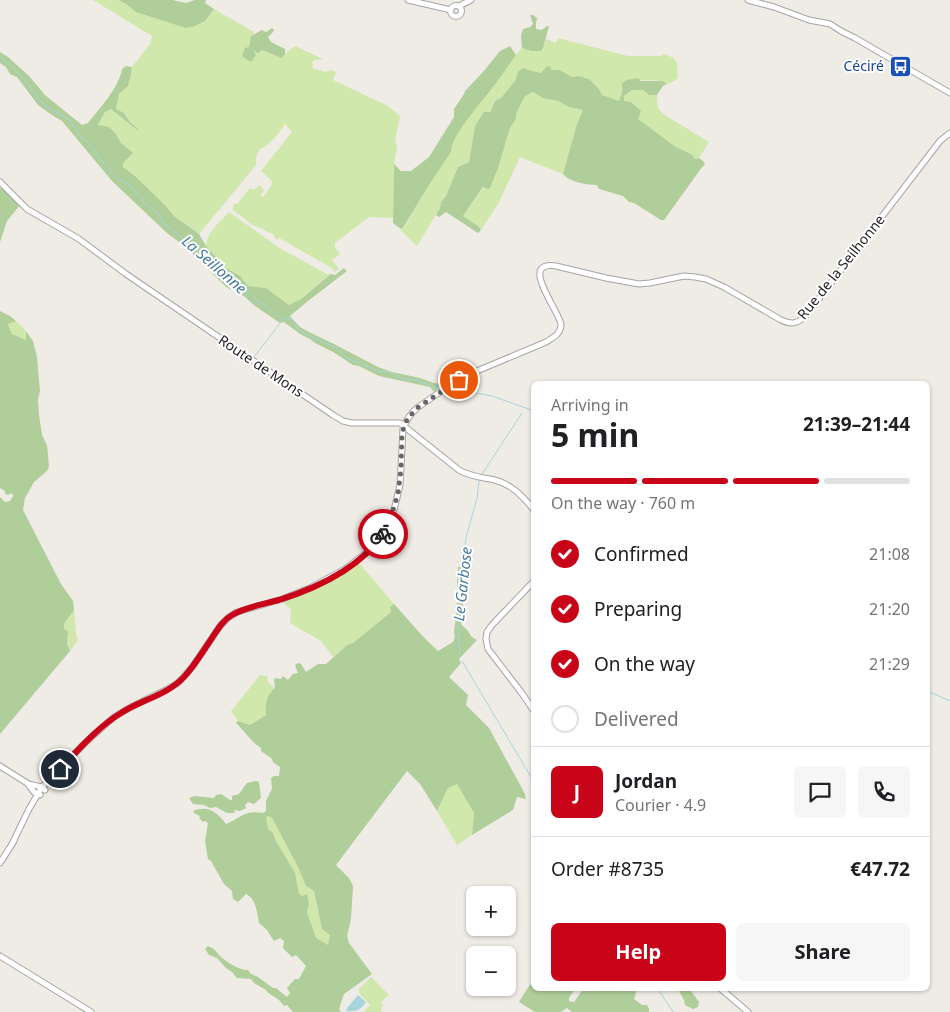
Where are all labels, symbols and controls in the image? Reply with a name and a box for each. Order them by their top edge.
bus stop icon: Céciré [888,54,912,78]
place label: Céciré [844,56,884,75]
street label: Rue de la Seilhonne [793,210,889,323]
water label: La Seillonne [178,231,252,298]
street label: Route de Mons [215,330,308,401]
pin [438,359,480,401]
icon: bag [445,366,473,394]
text: Arriving in [551,394,629,416]
text: 21:39–21:44 [803,411,910,437]
text: 5 min [551,413,639,456]
text: On the way · 760 m [551,492,695,514]
courier [358,509,408,559]
icon: bike [369,520,397,548]
icon: check [551,540,579,568]
text: Confirmed [594,541,689,567]
text: 21:08 [869,543,910,565]
water label: Le Garbose [448,545,476,622]
icon: check [551,595,579,623]
text: Preparing [594,596,682,622]
text: 21:20 [869,598,910,620]
icon: check [551,650,579,678]
text: On the way [594,651,695,677]
text: 21:29 [869,653,910,675]
text: Delivered [594,706,679,732]
pin [39,748,81,790]
icon: home [46,755,74,783]
button: chat [794,766,846,818]
button: phone [858,766,910,818]
text: Jordan [615,768,677,794]
text: J [574,779,580,805]
text: Courier · 4.9 [615,794,706,816]
text: Order #8735 [551,856,664,882]
text: €47.72 [850,856,910,882]
map controls [466,886,516,996]
button: + [466,886,516,936]
button: Help [551,923,726,981]
button: Share [736,923,910,981]
button: − [466,946,516,996]

